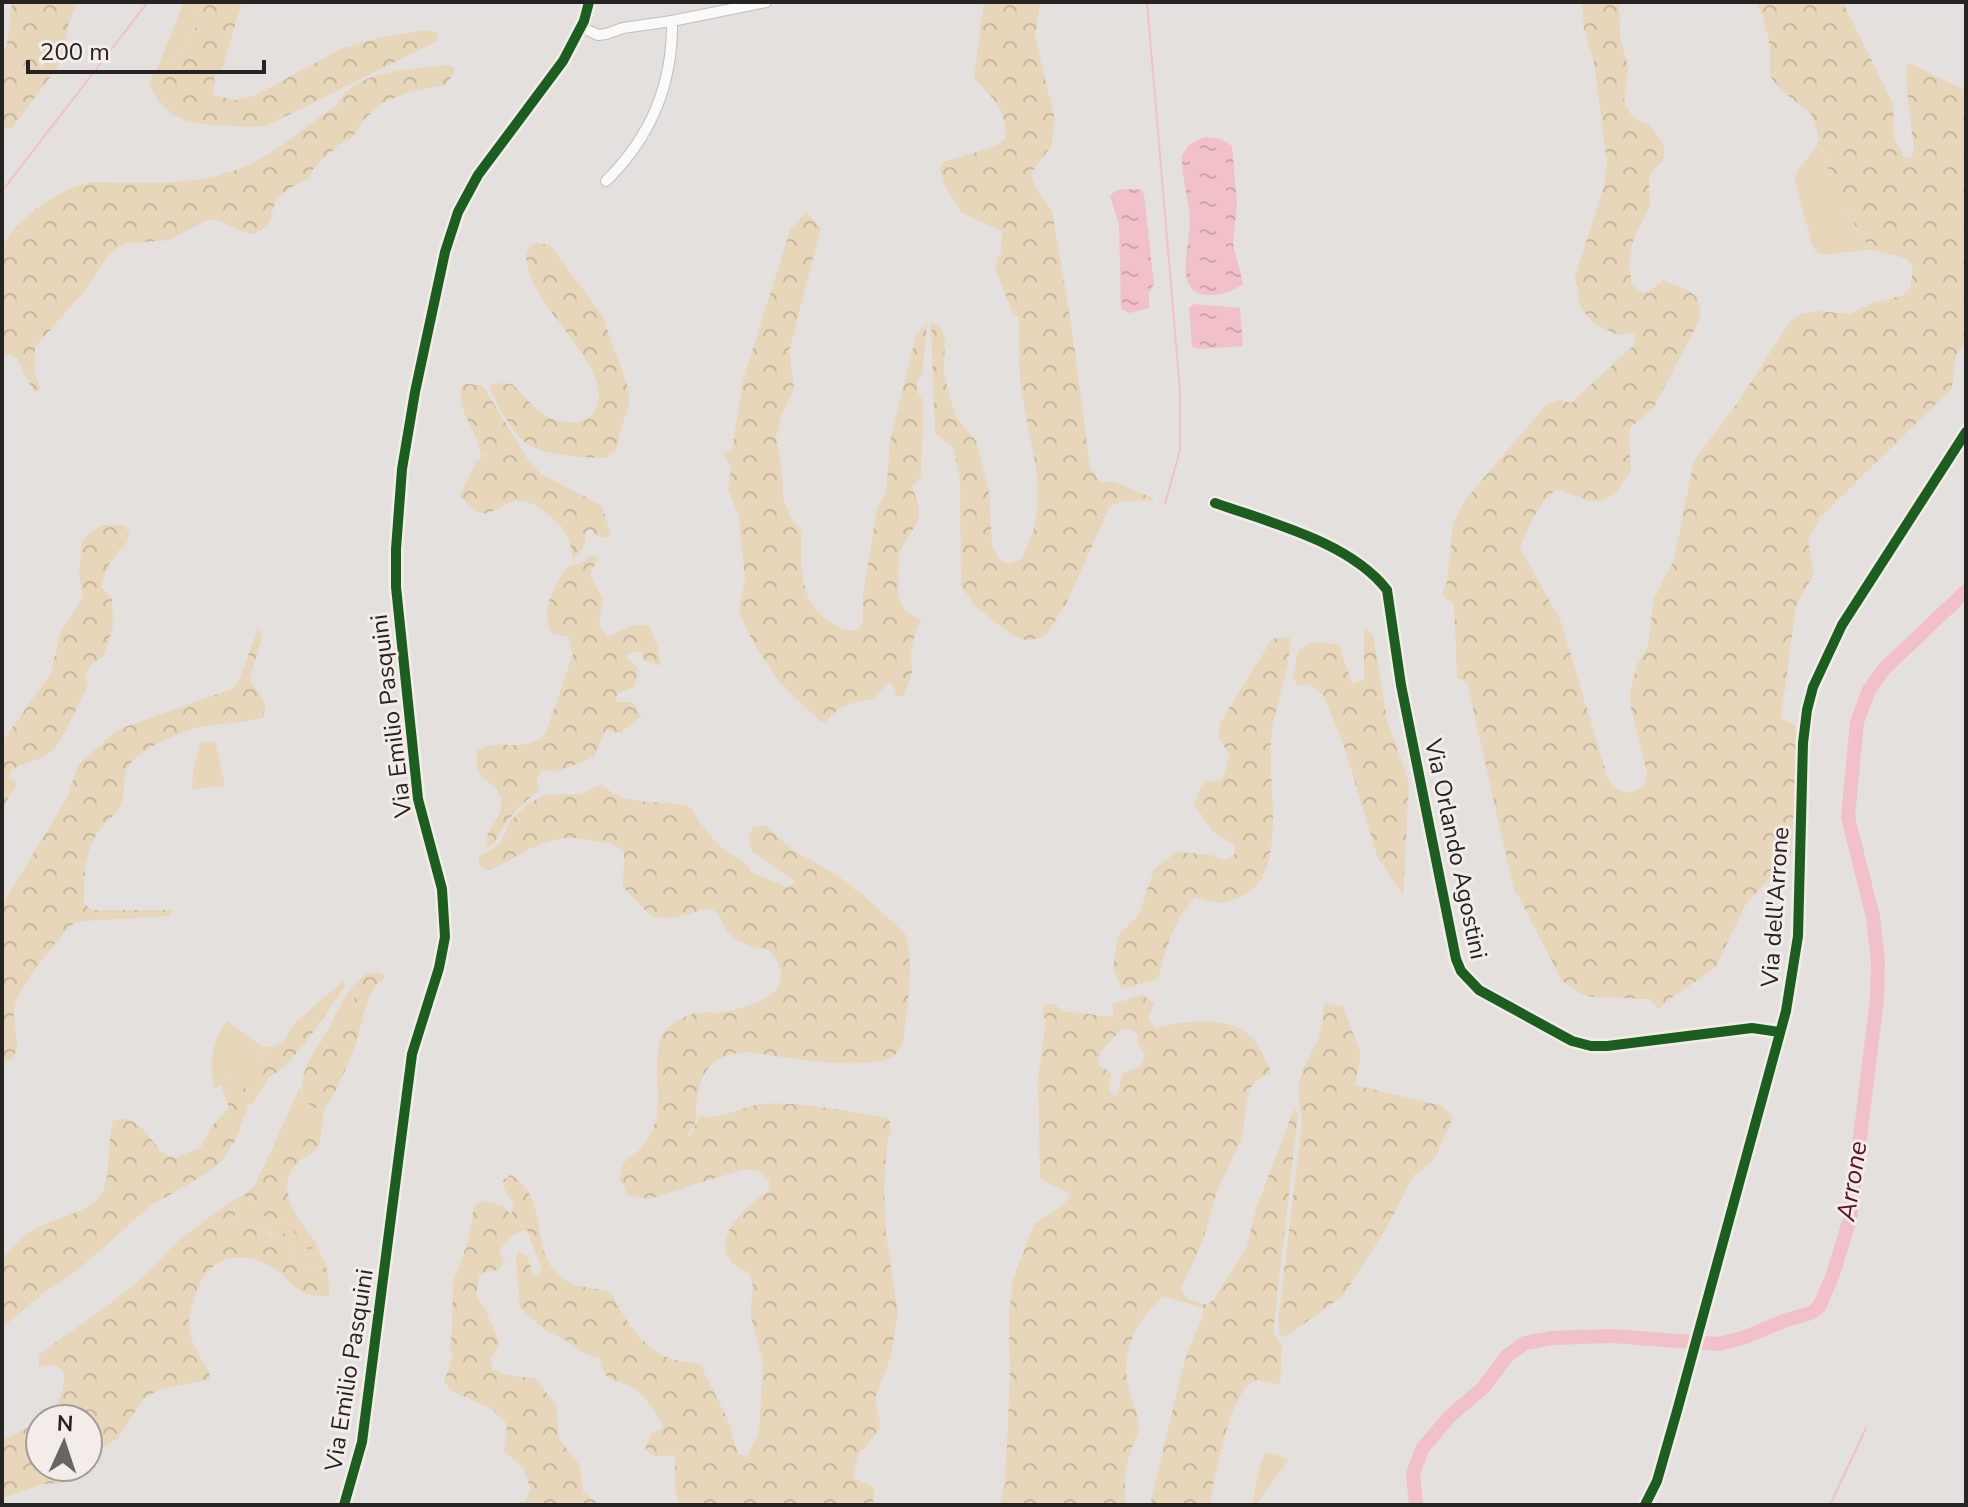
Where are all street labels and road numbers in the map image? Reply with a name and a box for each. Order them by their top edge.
street label: Via Emilio Pasquini [363,613,419,820]
street label: Via Orlando Agostini [1417,735,1495,962]
street label: Via dell'Arrone [1753,826,1797,989]
street label: Via Emilio Pasquini [317,1267,381,1474]

